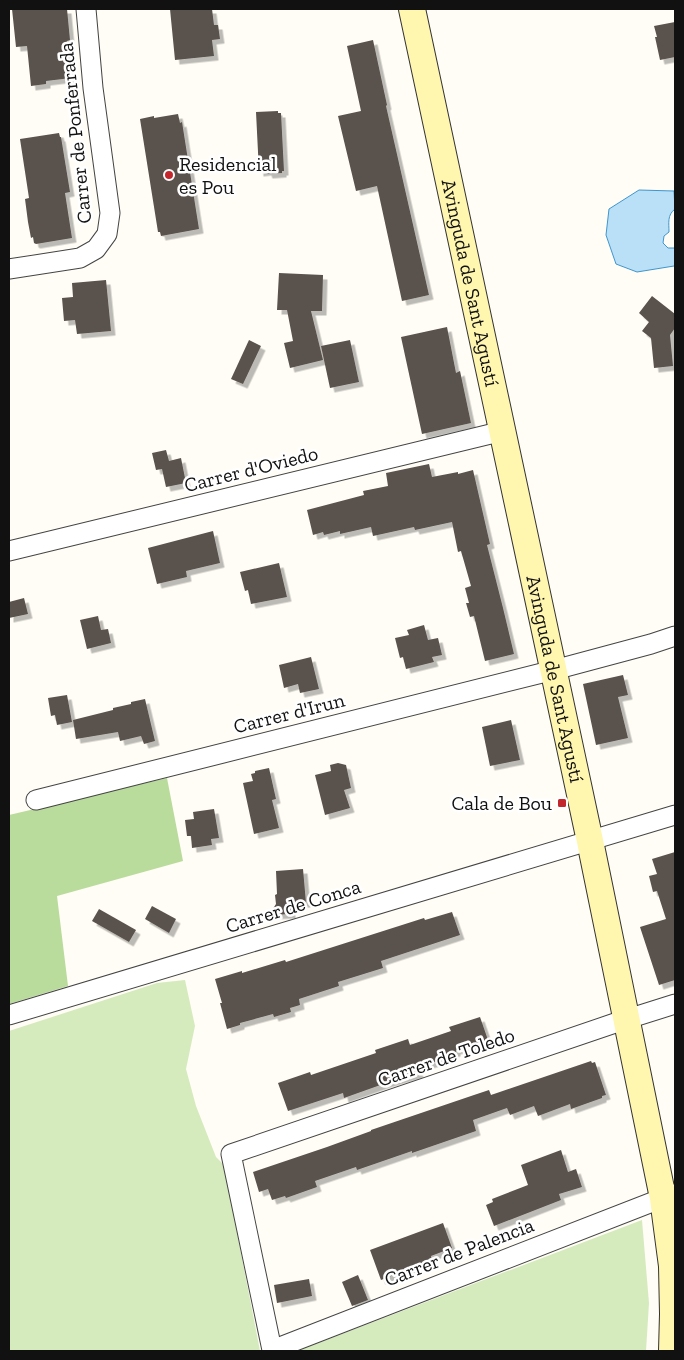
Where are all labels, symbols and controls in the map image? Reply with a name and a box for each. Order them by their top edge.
street label: Carrer de Ponferrada [54,41,96,225]
place label: Residencial es Pou [179,152,277,199]
marker: Residencial es Pou [163,169,175,181]
street label: Avinguda de Sant Agustí [437,177,505,389]
street label: Carrer d'Oviedo [182,441,320,497]
street label: Avinguda de Sant Agustí [521,573,589,785]
street label: Carrer d'Irun [231,687,348,738]
place label: Cala de Bou [451,791,552,815]
marker: Cala de Bou [556,797,568,809]
street label: Carrer de Conca [223,874,364,938]
street label: Carrer de Toledo [374,1022,518,1092]
street label: Carrer de Palencia [381,1212,537,1292]

